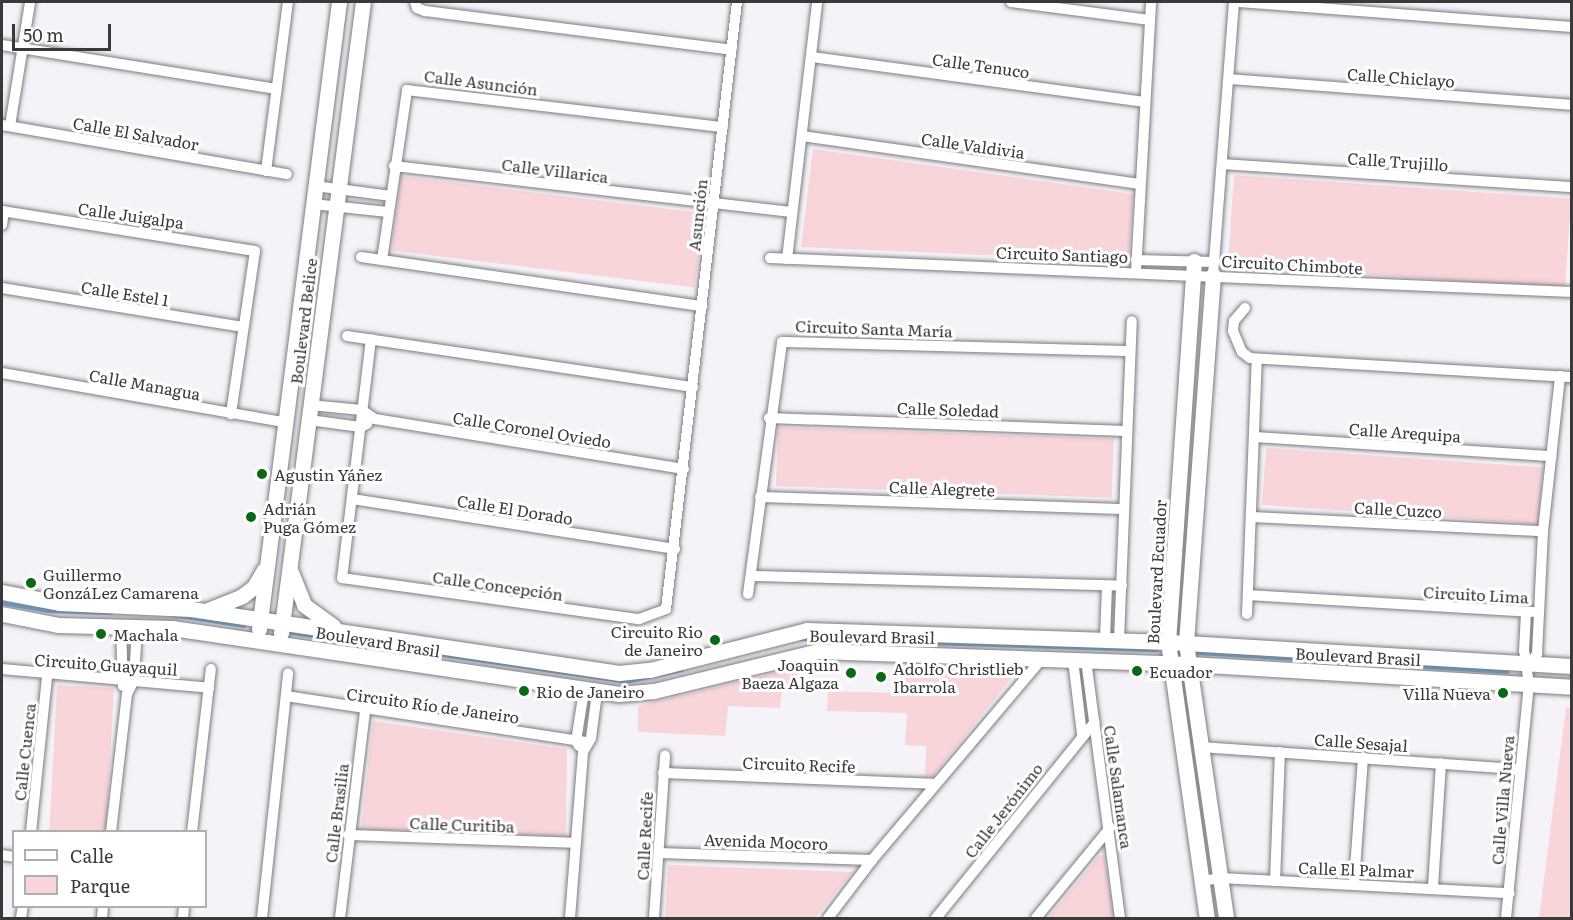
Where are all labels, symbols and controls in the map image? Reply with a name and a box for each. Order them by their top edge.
scale bar [15,12,114,50]
text: 50 m [23,21,64,48]
street label: Calle Tenuco [931,49,1031,81]
street label: Calle Chiclayo [1347,64,1455,90]
street label: Calle Asunción [423,66,539,98]
street label: Calle El Salvador [72,112,200,154]
street label: Calle Valdivia [920,128,1026,162]
street label: Calle Trujillo [1347,148,1449,174]
street label: Calle Villarica [501,154,609,186]
street label: Asunción [684,178,710,252]
street label: Calle Juigalpa [77,198,185,232]
street label: Circuito Santiago [996,242,1128,266]
street label: Circuito Chimbote [1221,251,1363,277]
street label: Boulevard Belice [286,257,320,385]
street label: Calle Estel 1 [80,277,170,309]
street label: Circuito Santa María [795,316,953,340]
street label: Calle Managua [88,365,202,403]
street label: Calle Soledad [897,398,999,420]
street label: Calle Coronel Oviedo [451,407,613,451]
street label: Calle Arequipa [1348,419,1462,445]
place label: Agustin Yáñez [274,464,382,484]
marker: Agustin Yáñez [255,467,269,481]
street label: Calle Alegrete [889,477,995,499]
street label: Calle El Dorado [456,490,574,528]
street label: Calle Cuzco [1354,497,1442,521]
place label: Adrián Puga Gómez [263,498,356,536]
street label: Boulevard Ecuador [1143,499,1169,645]
marker: Adrián Puga Gómez [244,510,258,524]
place label: Guillermo GonzáLez Camarena [43,564,199,602]
street label: Calle Concepción [431,566,565,604]
marker: Guillermo GonzáLez Camarena [24,576,38,590]
street label: Circuito Lima [1423,582,1529,606]
place label: Circuito Rio de Janeiro [611,621,703,659]
street label: Boulevard Brasil [314,622,442,660]
place label: Machala [113,624,178,644]
street label: Boulevard Brasil [809,625,935,647]
marker: Machala [94,627,108,641]
marker: Circuito Rio de Janeiro [708,633,722,647]
street label: Boulevard Brasil [1295,643,1421,669]
street label: Circuito Guayaquil [34,649,178,679]
place label: Joaquin Baeza Algaza [741,654,839,692]
place label: Adolfo Christlieb Ibarrola [893,658,1024,696]
place label: Ecuador [1149,661,1212,681]
marker: Ecuador [1130,664,1144,678]
marker: Joaquin Baeza Algaza [844,666,858,680]
marker: Adolfo Christlieb Ibarrola [874,670,888,684]
place label: Rio de Janeiro [536,681,644,701]
street label: Circuito Río de Janeiro [345,683,521,727]
place label: Villa Nueva [1403,683,1491,703]
marker: Rio de Janeiro [517,684,531,698]
marker: Villa Nueva [1496,686,1510,700]
street label: Calle Cuenca [9,702,39,802]
street label: Calle Salamanca [1101,724,1137,850]
street label: Calle Sesajal [1314,729,1408,755]
street label: Calle Villa Nueva [1487,734,1517,866]
street label: Circuito Recife [742,752,856,776]
street label: Calle Jerónimo [960,759,1046,861]
street label: Calle Brasilia [320,762,352,864]
street label: Calle Recife [632,791,656,881]
street label: Calle Curitiba [409,813,515,835]
street label: Avenida Mocoro [704,829,828,853]
legend [12,830,207,908]
text: Calle [70,842,113,869]
street label: Calle El Palmar [1298,857,1414,881]
text: Parque [70,872,130,899]

